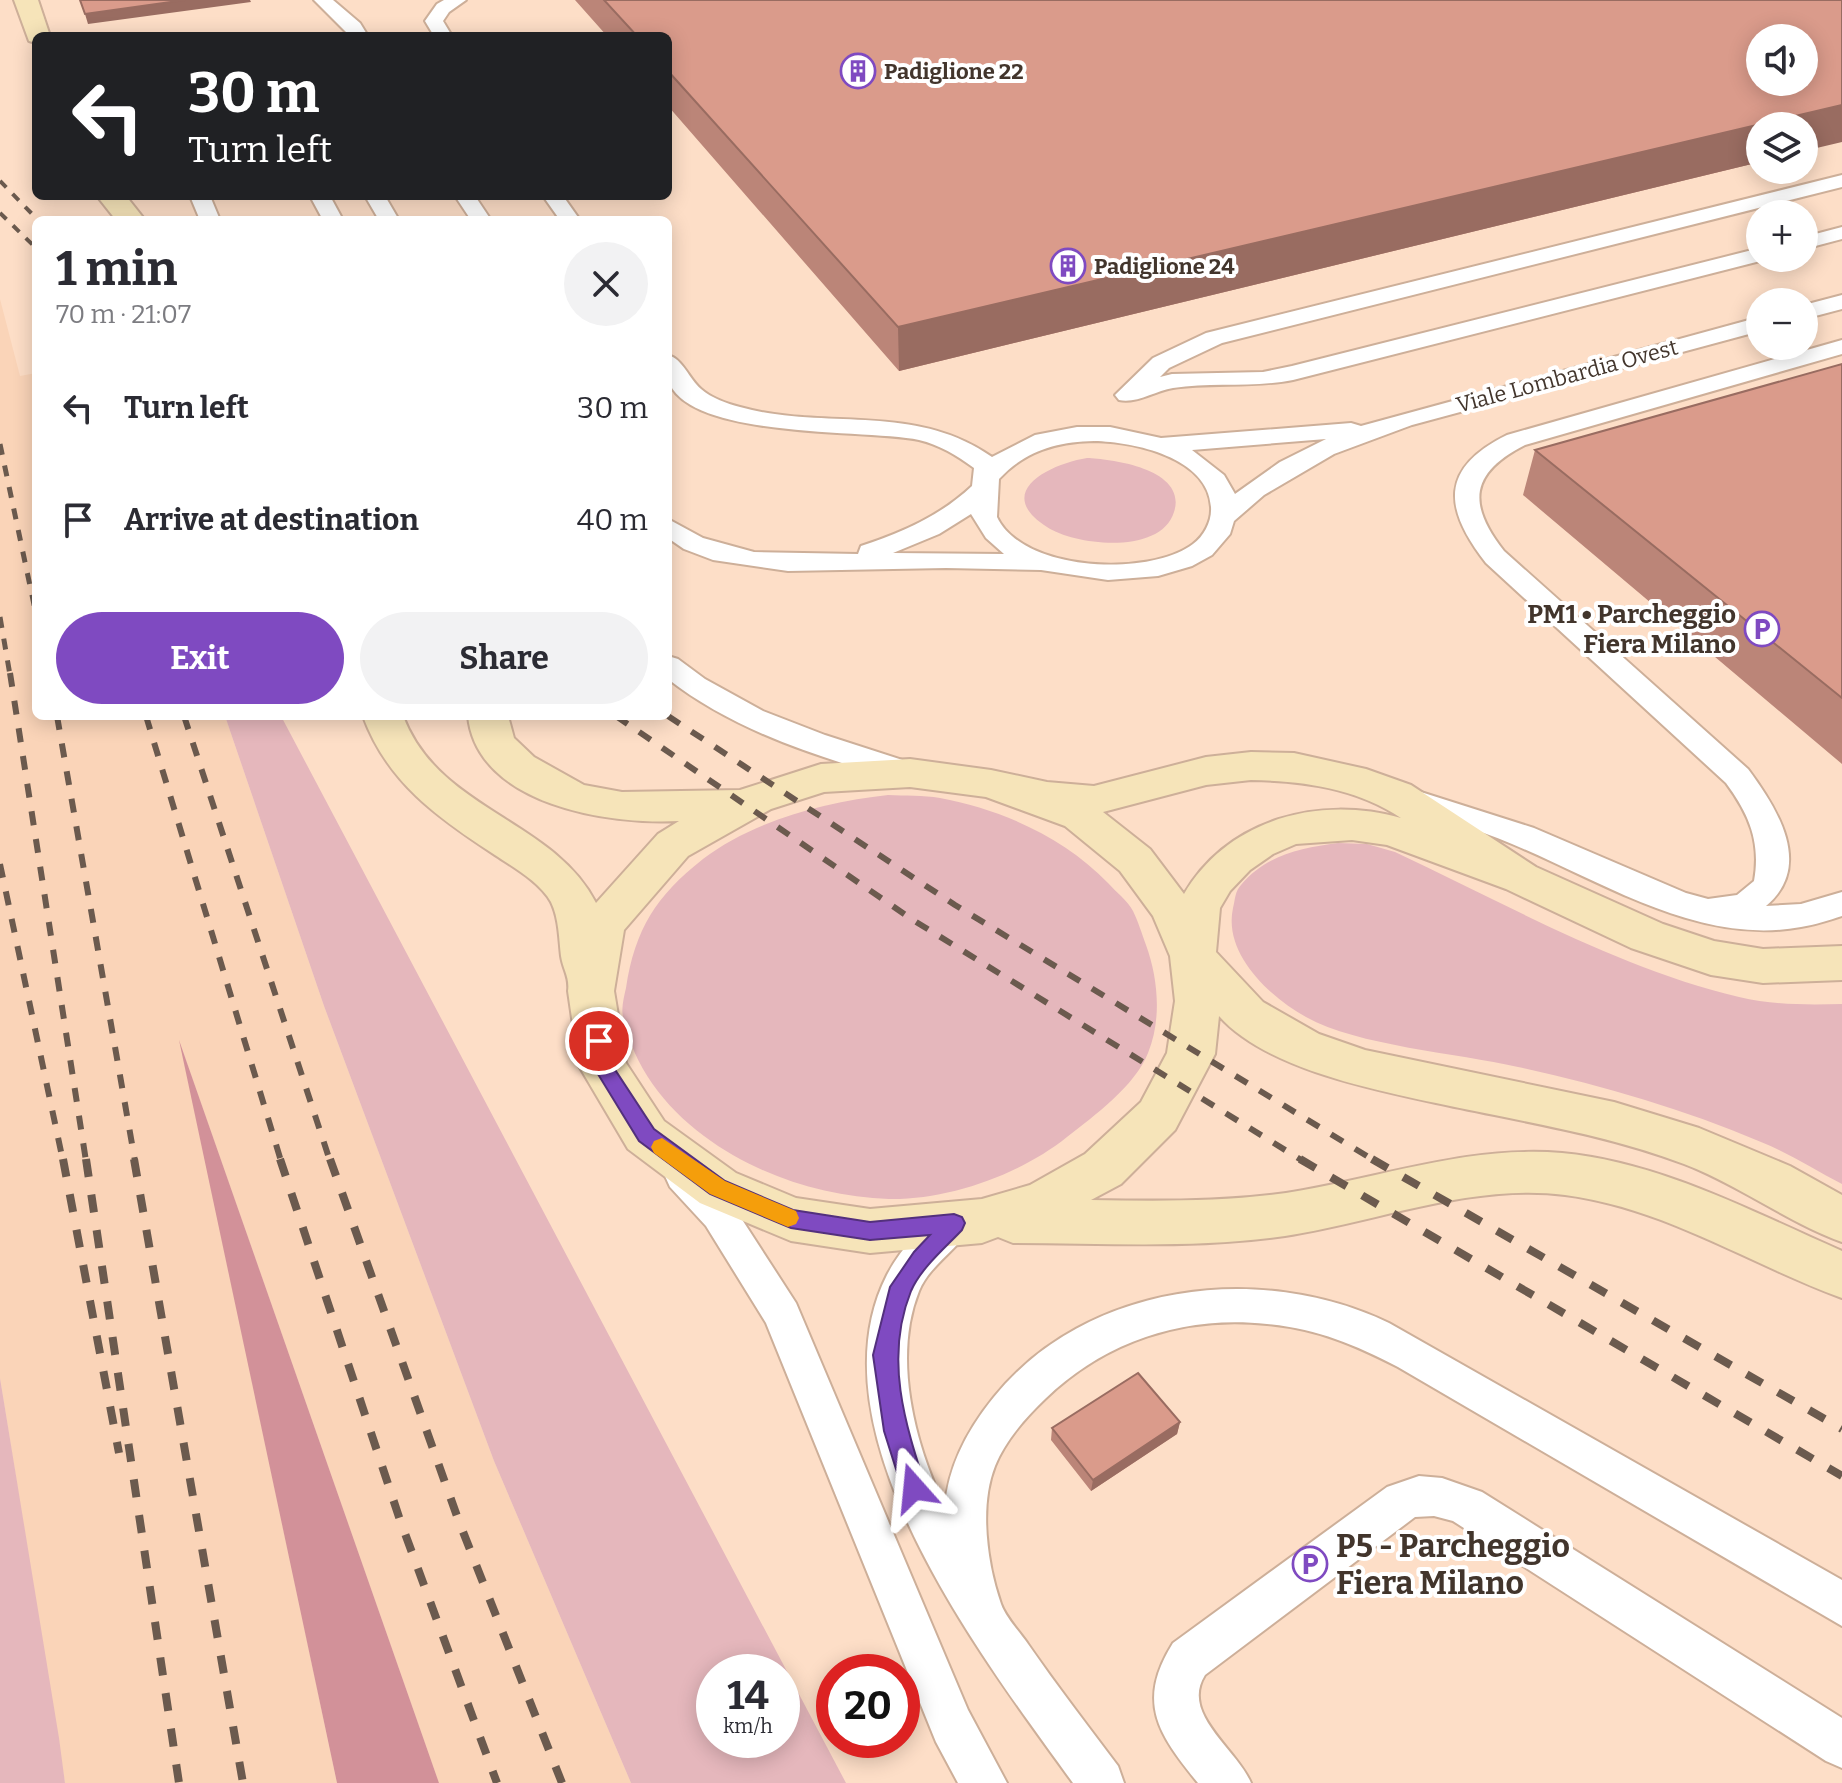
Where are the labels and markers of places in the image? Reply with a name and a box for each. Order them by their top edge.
building icon: Padiglione 22 [839,52,877,90]
place label: Padiglione 22 [884,58,1024,85]
building icon: Padiglione 24 [1049,247,1087,285]
place label: Padiglione 24 [1094,253,1235,280]
place label: PM1 • Parcheggio Fiera Milano [1527,599,1736,660]
parking icon: PM1 • Parcheggio Fiera Milano [1743,610,1781,648]
pin [565,1007,633,1075]
place label: P5 - Parcheggio Fiera Milano [1336,1527,1570,1602]
parking icon: P5 - Parcheggio Fiera Milano [1291,1545,1329,1583]

